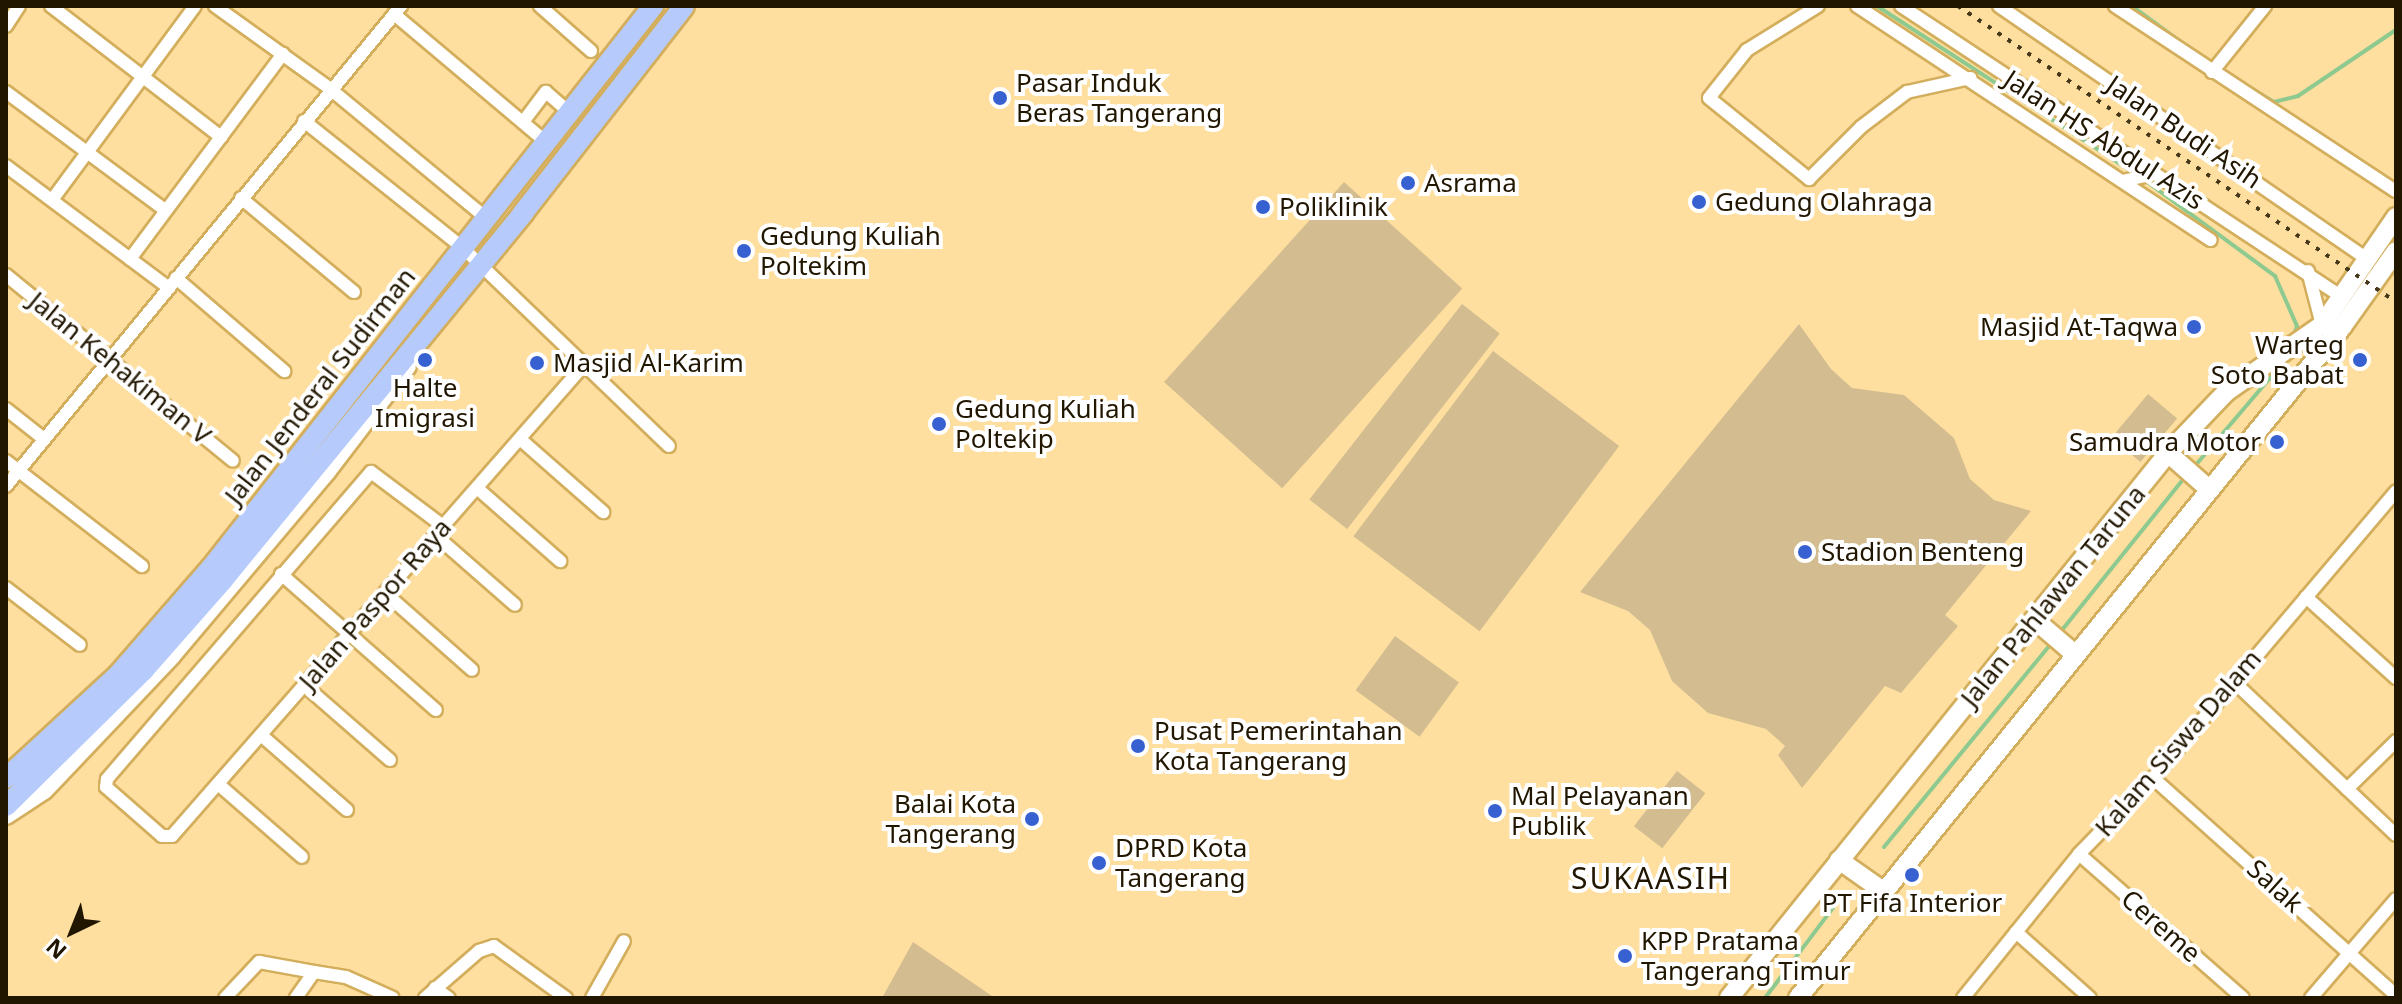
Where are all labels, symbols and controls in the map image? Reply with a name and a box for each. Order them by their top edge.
street label: Jalan HS Abdul Azis [1998,64,2210,216]
place label: Pasar Induk Beras Tangerang [1016,67,1222,128]
street label: Jalan Budi Asih [2101,69,2267,195]
marker: Pasar Induk Beras Tangerang [991,89,1009,107]
place label: Asrama [1424,167,1517,199]
marker: Asrama [1399,174,1417,192]
place label: Gedung Olahraga [1715,186,1933,218]
place label: Poliklinik [1279,191,1388,223]
marker: Gedung Olahraga [1690,193,1708,211]
marker: Poliklinik [1254,198,1272,216]
place label: Gedung Kuliah Poltekim [760,220,941,282]
marker: Gedung Kuliah Poltekim [735,242,753,260]
street label: Jalan Jenderal Sudirman [218,262,422,510]
street label: Jalan Kehakiman V [23,285,217,451]
place label: Masjid At-Taqwa [1980,311,2178,343]
marker: Masjid At-Taqwa [2185,318,2203,336]
place label: Warteg Soto Babat [2211,329,2344,390]
place label: Masjid Al-Karim [553,347,744,379]
marker: Halte Imigrasi [416,351,434,369]
marker: Warteg Soto Babat [2351,351,2369,369]
marker: Masjid Al-Karim [528,354,546,372]
place label: Halte Imigrasi [375,372,475,434]
place label: Gedung Kuliah Poltekip [955,393,1136,454]
marker: Gedung Kuliah Poltekip [930,415,948,433]
place label: Samudra Motor [2069,426,2261,458]
marker: Samudra Motor [2268,433,2286,451]
street label: Jalan Pahlawan Taruna [1954,479,2152,713]
street label: Jalan Paspor Raya [292,512,458,696]
place label: Stadion Benteng [1821,536,2024,568]
marker: Stadion Benteng [1796,543,1814,561]
street label: Kalam Siswa Dalam [2088,643,2268,843]
place label: Pusat Pemerintahan Kota Tangerang [1154,715,1403,776]
marker: Pusat Pemerintahan Kota Tangerang [1129,737,1147,755]
place label: Mal Pelayanan Publik [1511,780,1689,842]
place label: Balai Kota Tangerang [885,788,1016,850]
marker: Mal Pelayanan Publik [1486,802,1504,820]
marker: Balai Kota Tangerang [1023,810,1041,828]
place label: DPRD Kota Tangerang [1115,832,1247,894]
street label: Salak [2241,853,2309,919]
marker: DPRD Kota Tangerang [1090,854,1108,872]
district label: SUKAASIH [1571,860,1731,896]
marker: PT Fifa Interior [1903,866,1921,884]
street label: Cereme [2115,883,2207,969]
place label: PT Fifa Interior [1822,887,2002,919]
north arrow [32,892,112,972]
place label: KPP Pratama Tangerang Timur [1641,925,1851,986]
text: N [39,932,72,967]
marker: KPP Pratama Tangerang Timur [1616,947,1634,965]

